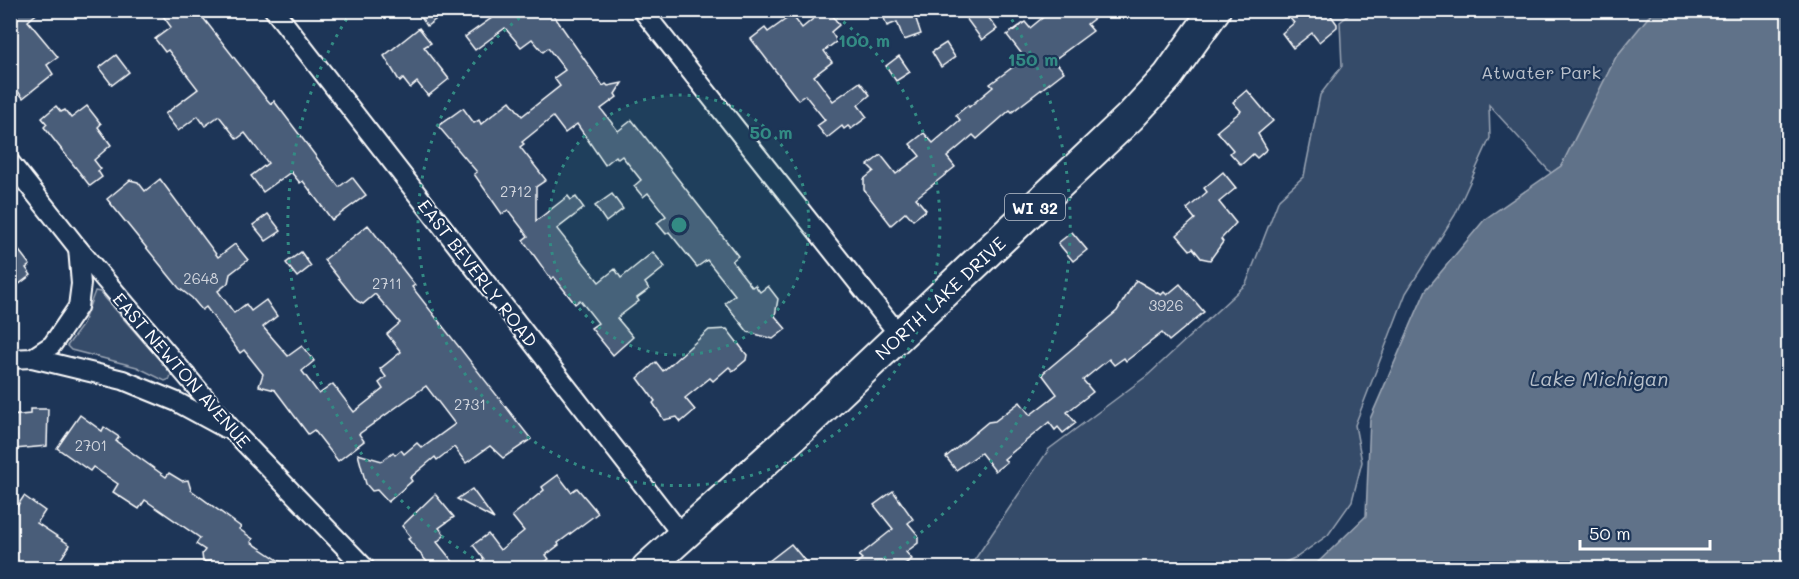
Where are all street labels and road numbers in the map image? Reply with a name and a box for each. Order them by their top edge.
street label: EAST BEVERLY ROAD [413,194,543,352]
road number: WI 32 [1005,194,1065,220]
street label: NORTH LAKE DRIVE [870,231,1010,365]
street label: EAST NEWTON AVENUE [108,287,256,453]

